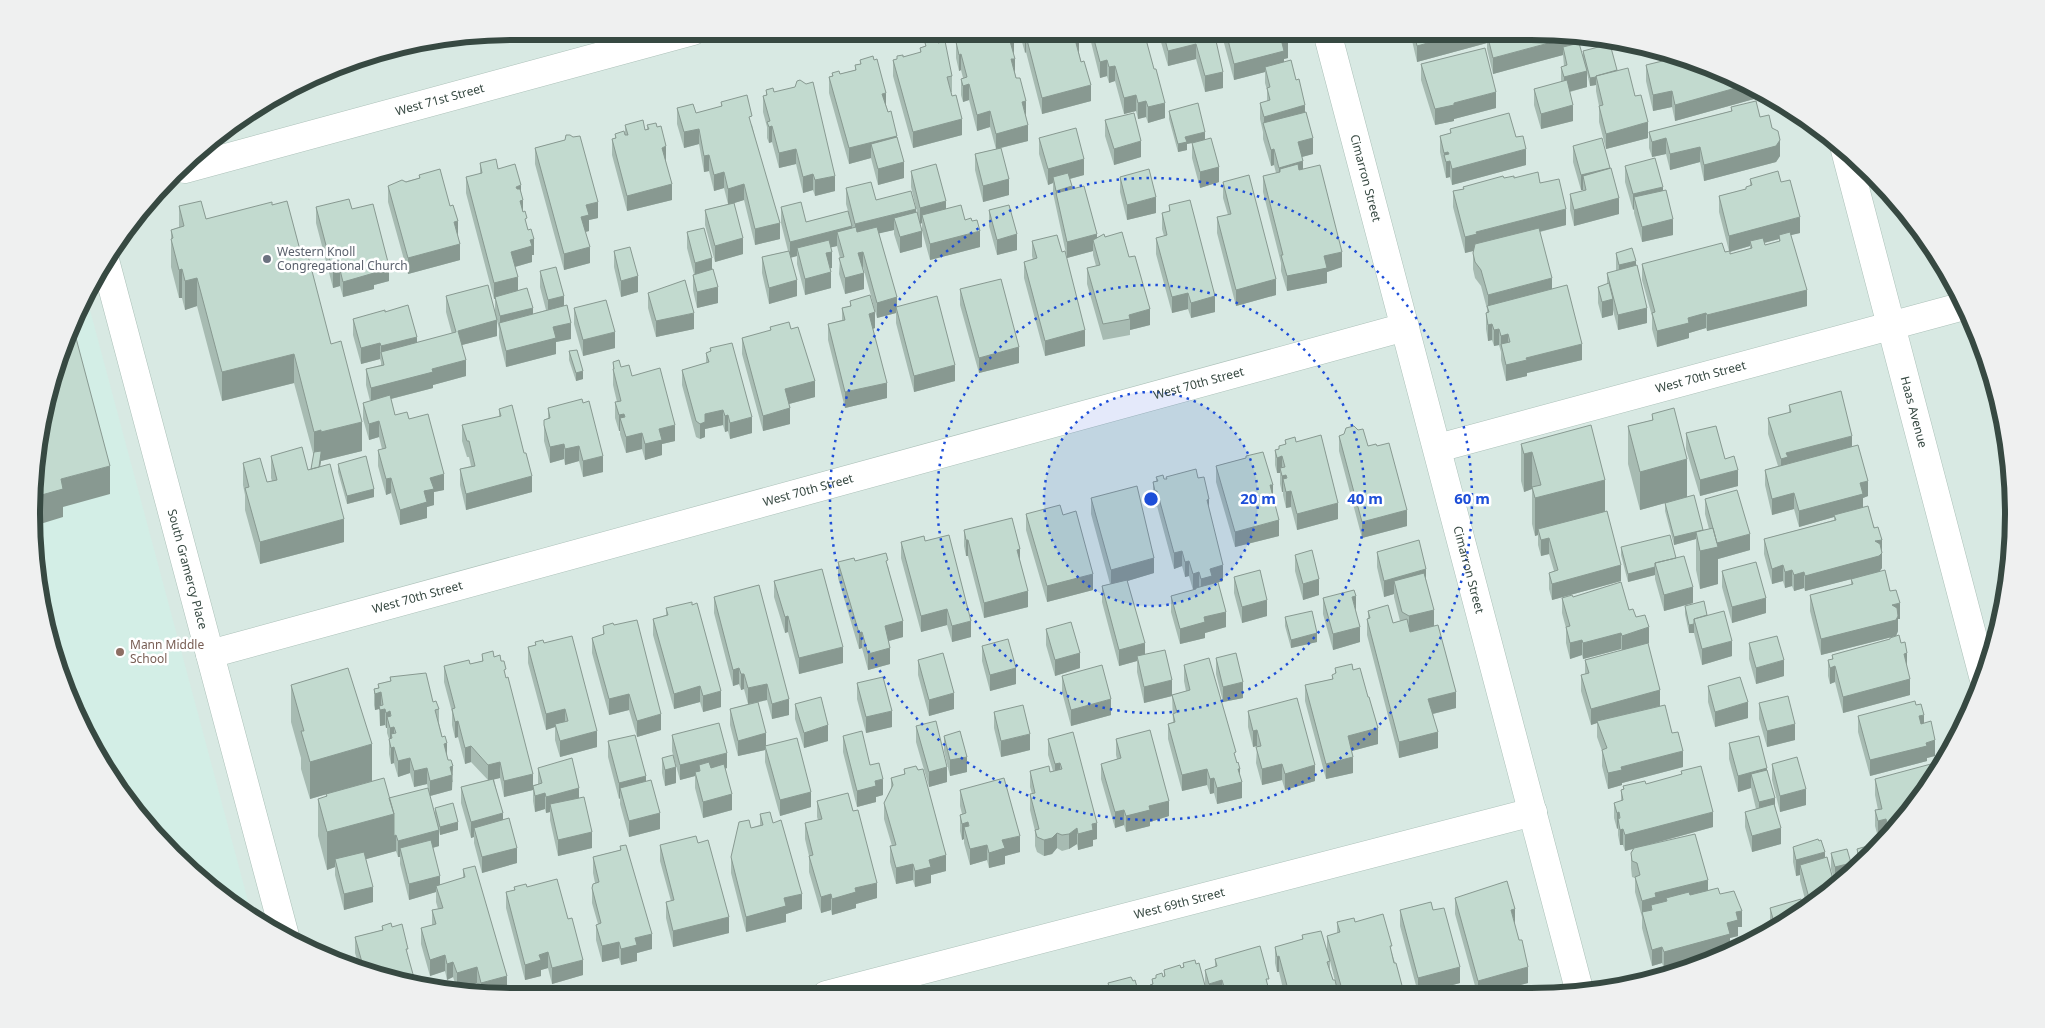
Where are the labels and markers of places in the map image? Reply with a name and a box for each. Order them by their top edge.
place label: Western Knoll Congregational Church [277,243,408,274]
marker: Western Knoll Congregational Church [261,253,273,265]
centre of rings [1142,490,1160,508]
place label: Mann Middle School [130,636,204,667]
marker: Mann Middle School [114,646,126,658]

